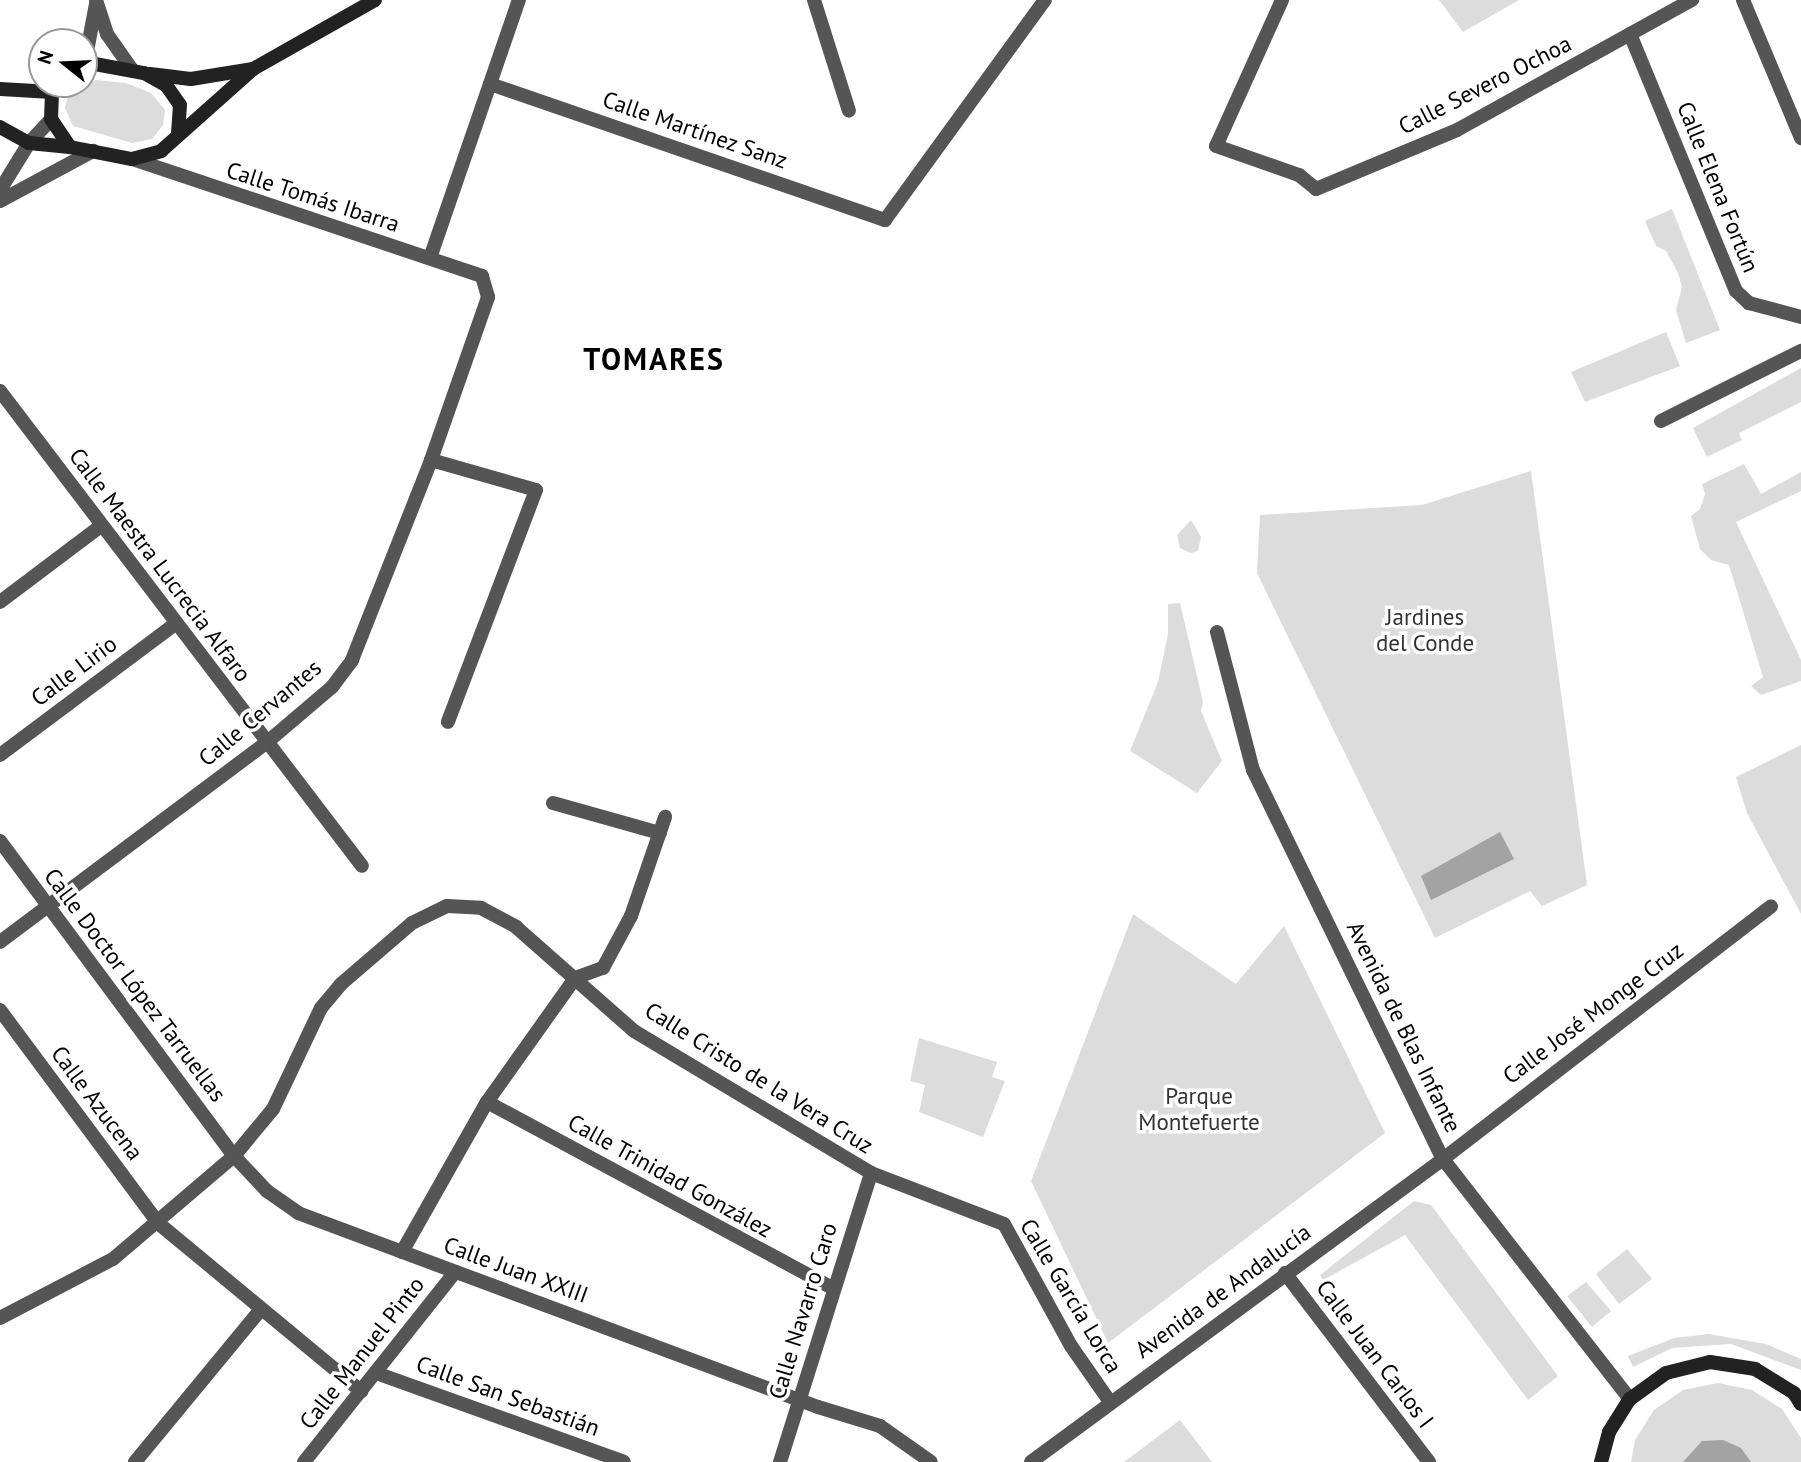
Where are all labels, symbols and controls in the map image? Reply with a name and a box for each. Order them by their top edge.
north arrow [28,28,98,98]
street label: Calle Severo Ochoa [1394,30,1576,140]
text: N [32,47,58,67]
street label: Calle Martínez Sanz [599,85,791,175]
street label: Calle Elena Fortún [1671,98,1765,276]
street label: Calle Tomás Ibarra [223,156,403,238]
district label: TOMARES [584,341,724,377]
street label: Calle Maestra Lucrecia Alfaro [63,442,257,688]
park label: Jardines del Conde [1376,603,1474,657]
street label: Calle Lirio [26,630,122,712]
street label: Calle Cervantes [193,654,327,772]
street label: Calle Doctor López Tarruellas [38,862,232,1108]
street label: Avenida de Blas Infante [1341,917,1467,1137]
street label: Calle José Monge Cruz [1497,936,1689,1090]
street label: Calle Cristo de la Vera Cruz [640,996,878,1160]
street label: Calle Azucena [45,1040,149,1166]
park label: Parque Montefuerte [1138,1082,1260,1136]
street label: Calle Trinidad González [563,1108,777,1244]
street label: Calle García Lorca [1014,1214,1128,1378]
street label: Avenida de Andalucía [1130,1218,1316,1364]
street label: Calle Navarro Caro [763,1219,843,1403]
street label: Calle Juan XXIII [440,1231,592,1309]
street label: Calle Manuel Pinto [294,1271,430,1435]
street label: Calle Juan Carlos I [1310,1275,1440,1433]
street label: Calle San Sebastián [413,1350,603,1442]

